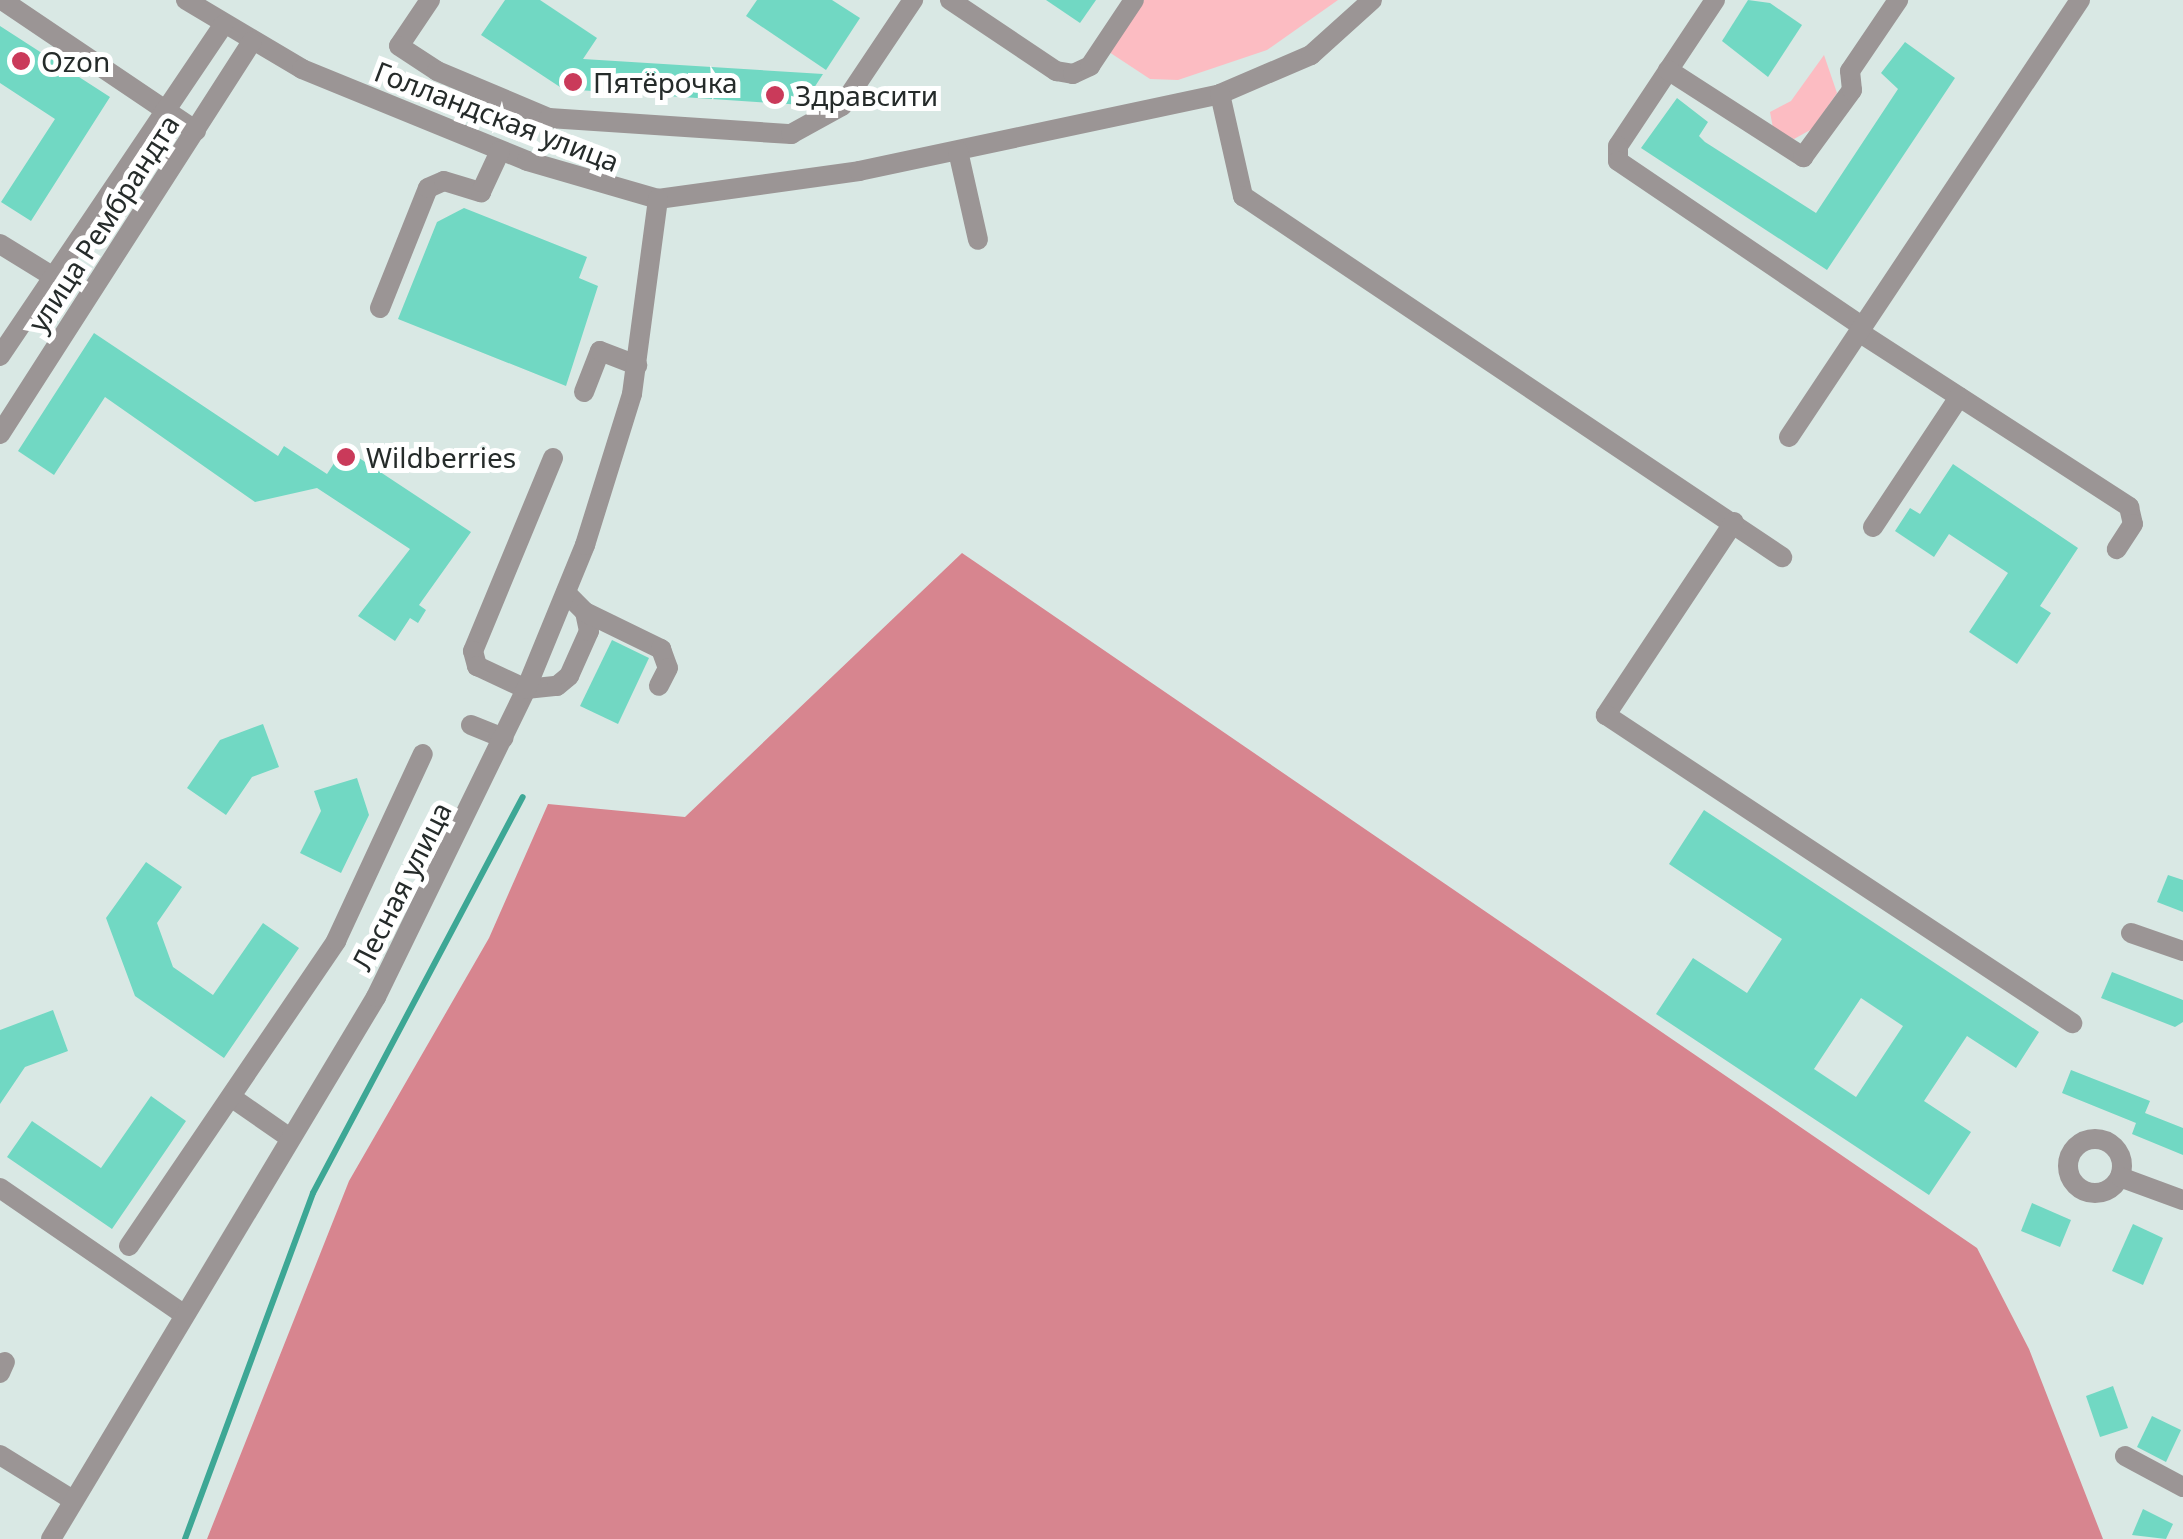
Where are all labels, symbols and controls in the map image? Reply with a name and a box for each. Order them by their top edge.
place label: Ozon [41,44,110,78]
marker: Ozon [10,50,32,72]
street label: Голландская улица [370,54,624,178]
place label: Пятёрочка [593,65,738,99]
marker: Пятёрочка [562,71,584,93]
place label: Здравсити [795,78,938,112]
marker: Здравсити [764,84,786,106]
street label: улица Рембрандта [20,108,186,338]
place label: Wildberries [366,440,516,474]
marker: Wildberries [335,446,357,468]
street label: Лесная улица [344,796,458,976]

